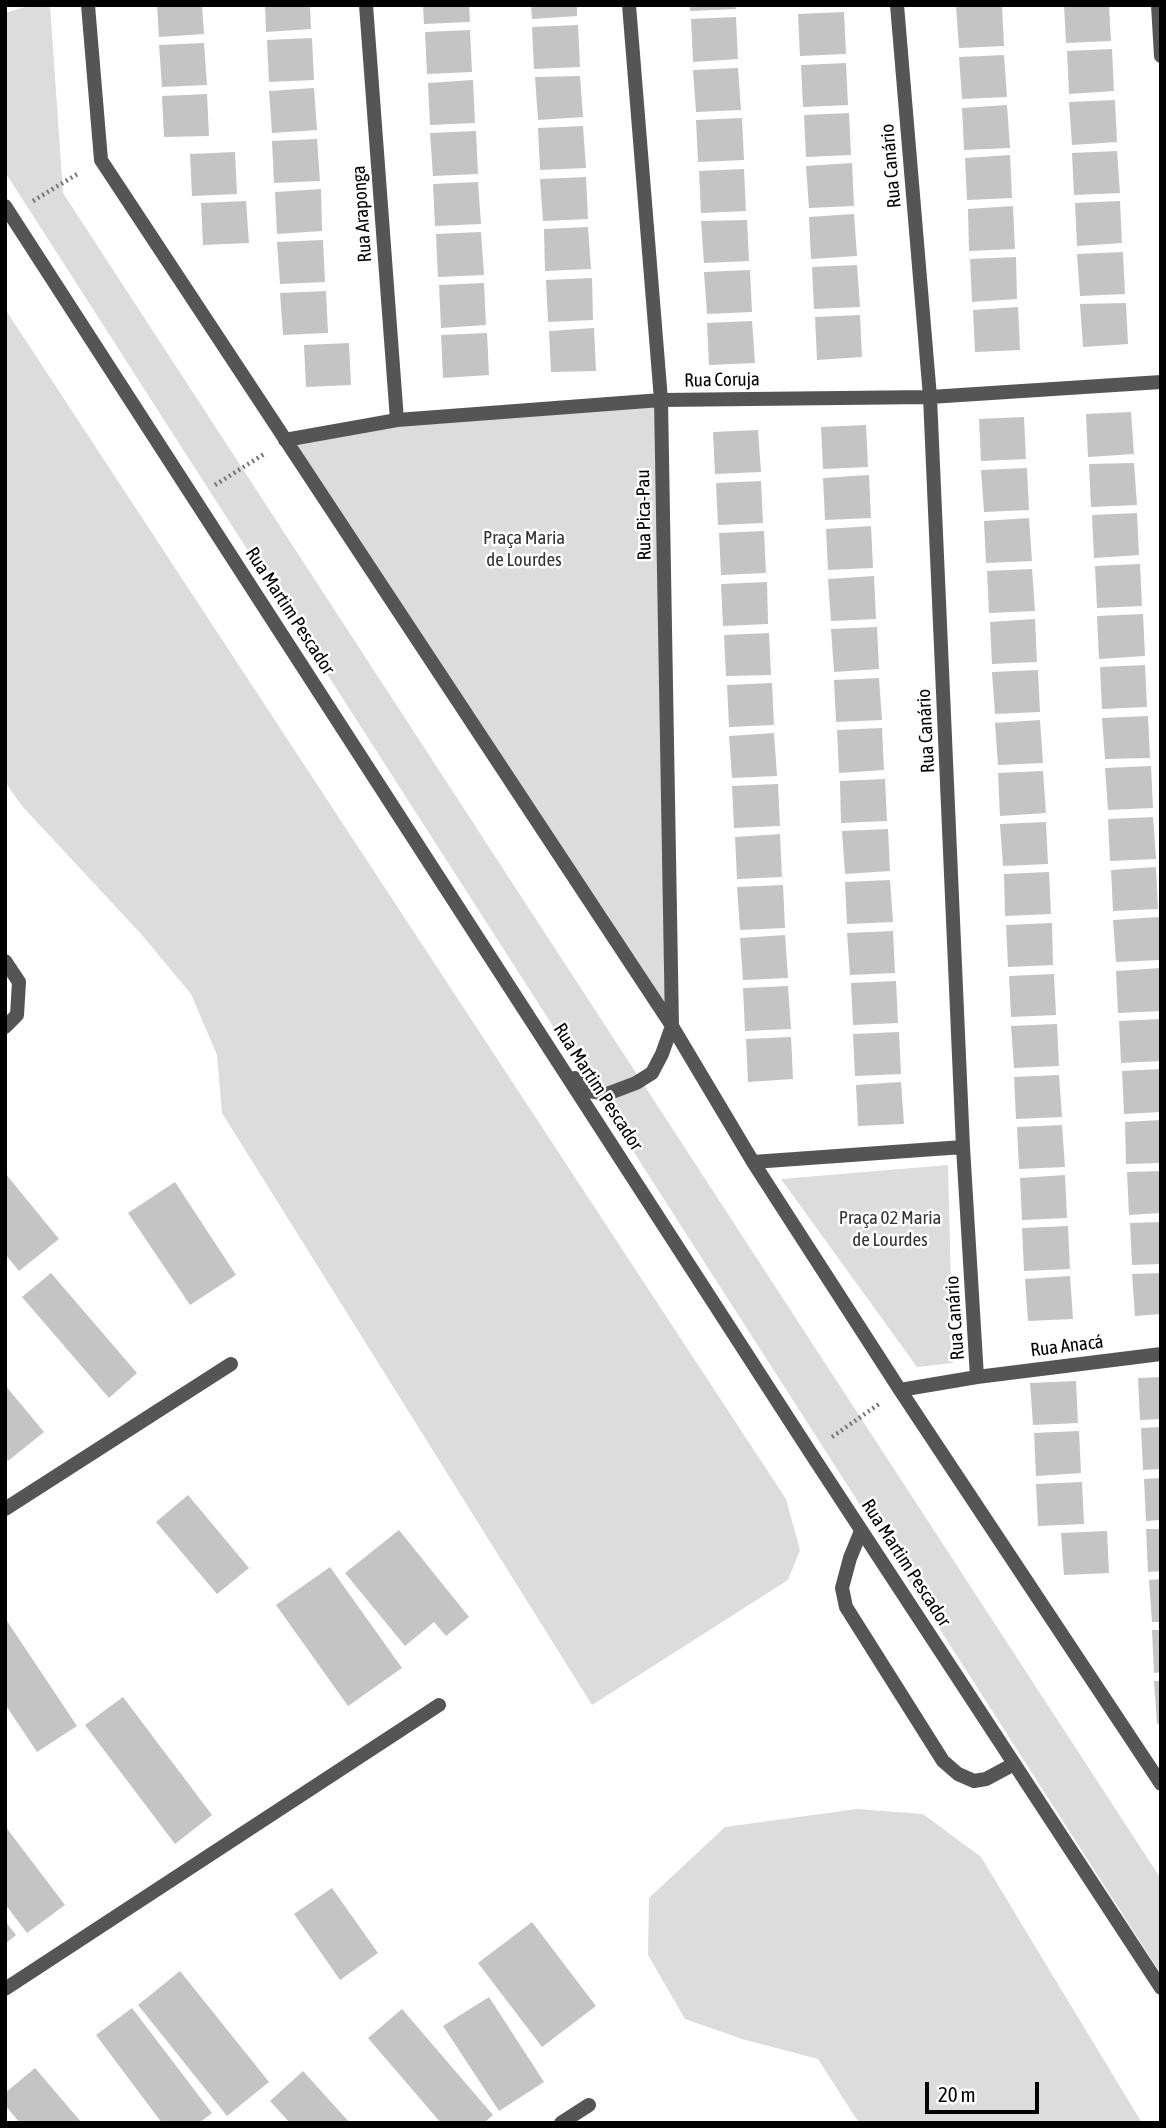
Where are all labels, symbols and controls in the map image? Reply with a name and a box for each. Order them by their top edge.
street label: Rua Canário [876,123,906,209]
street label: Rua Araponga [347,165,377,263]
street label: Rua Coruja [684,368,760,392]
street label: Rua Pica-Pau [632,469,656,561]
park label: Praça Maria de Lourdes [483,527,565,571]
street label: Rua Martim Pescador [240,543,340,679]
street label: Rua Canário [912,688,940,774]
street label: Rua Martim Pescador [548,1019,648,1155]
park label: Praça 02 Maria de Lourdes [839,1207,941,1251]
street label: Rua Canário [941,1275,969,1361]
street label: Rua Anacá [1029,1330,1105,1362]
street label: Rua Martim Pescador [856,1495,956,1631]
scale bar [928,2068,1042,2112]
text: 20 m [938,2082,976,2106]

